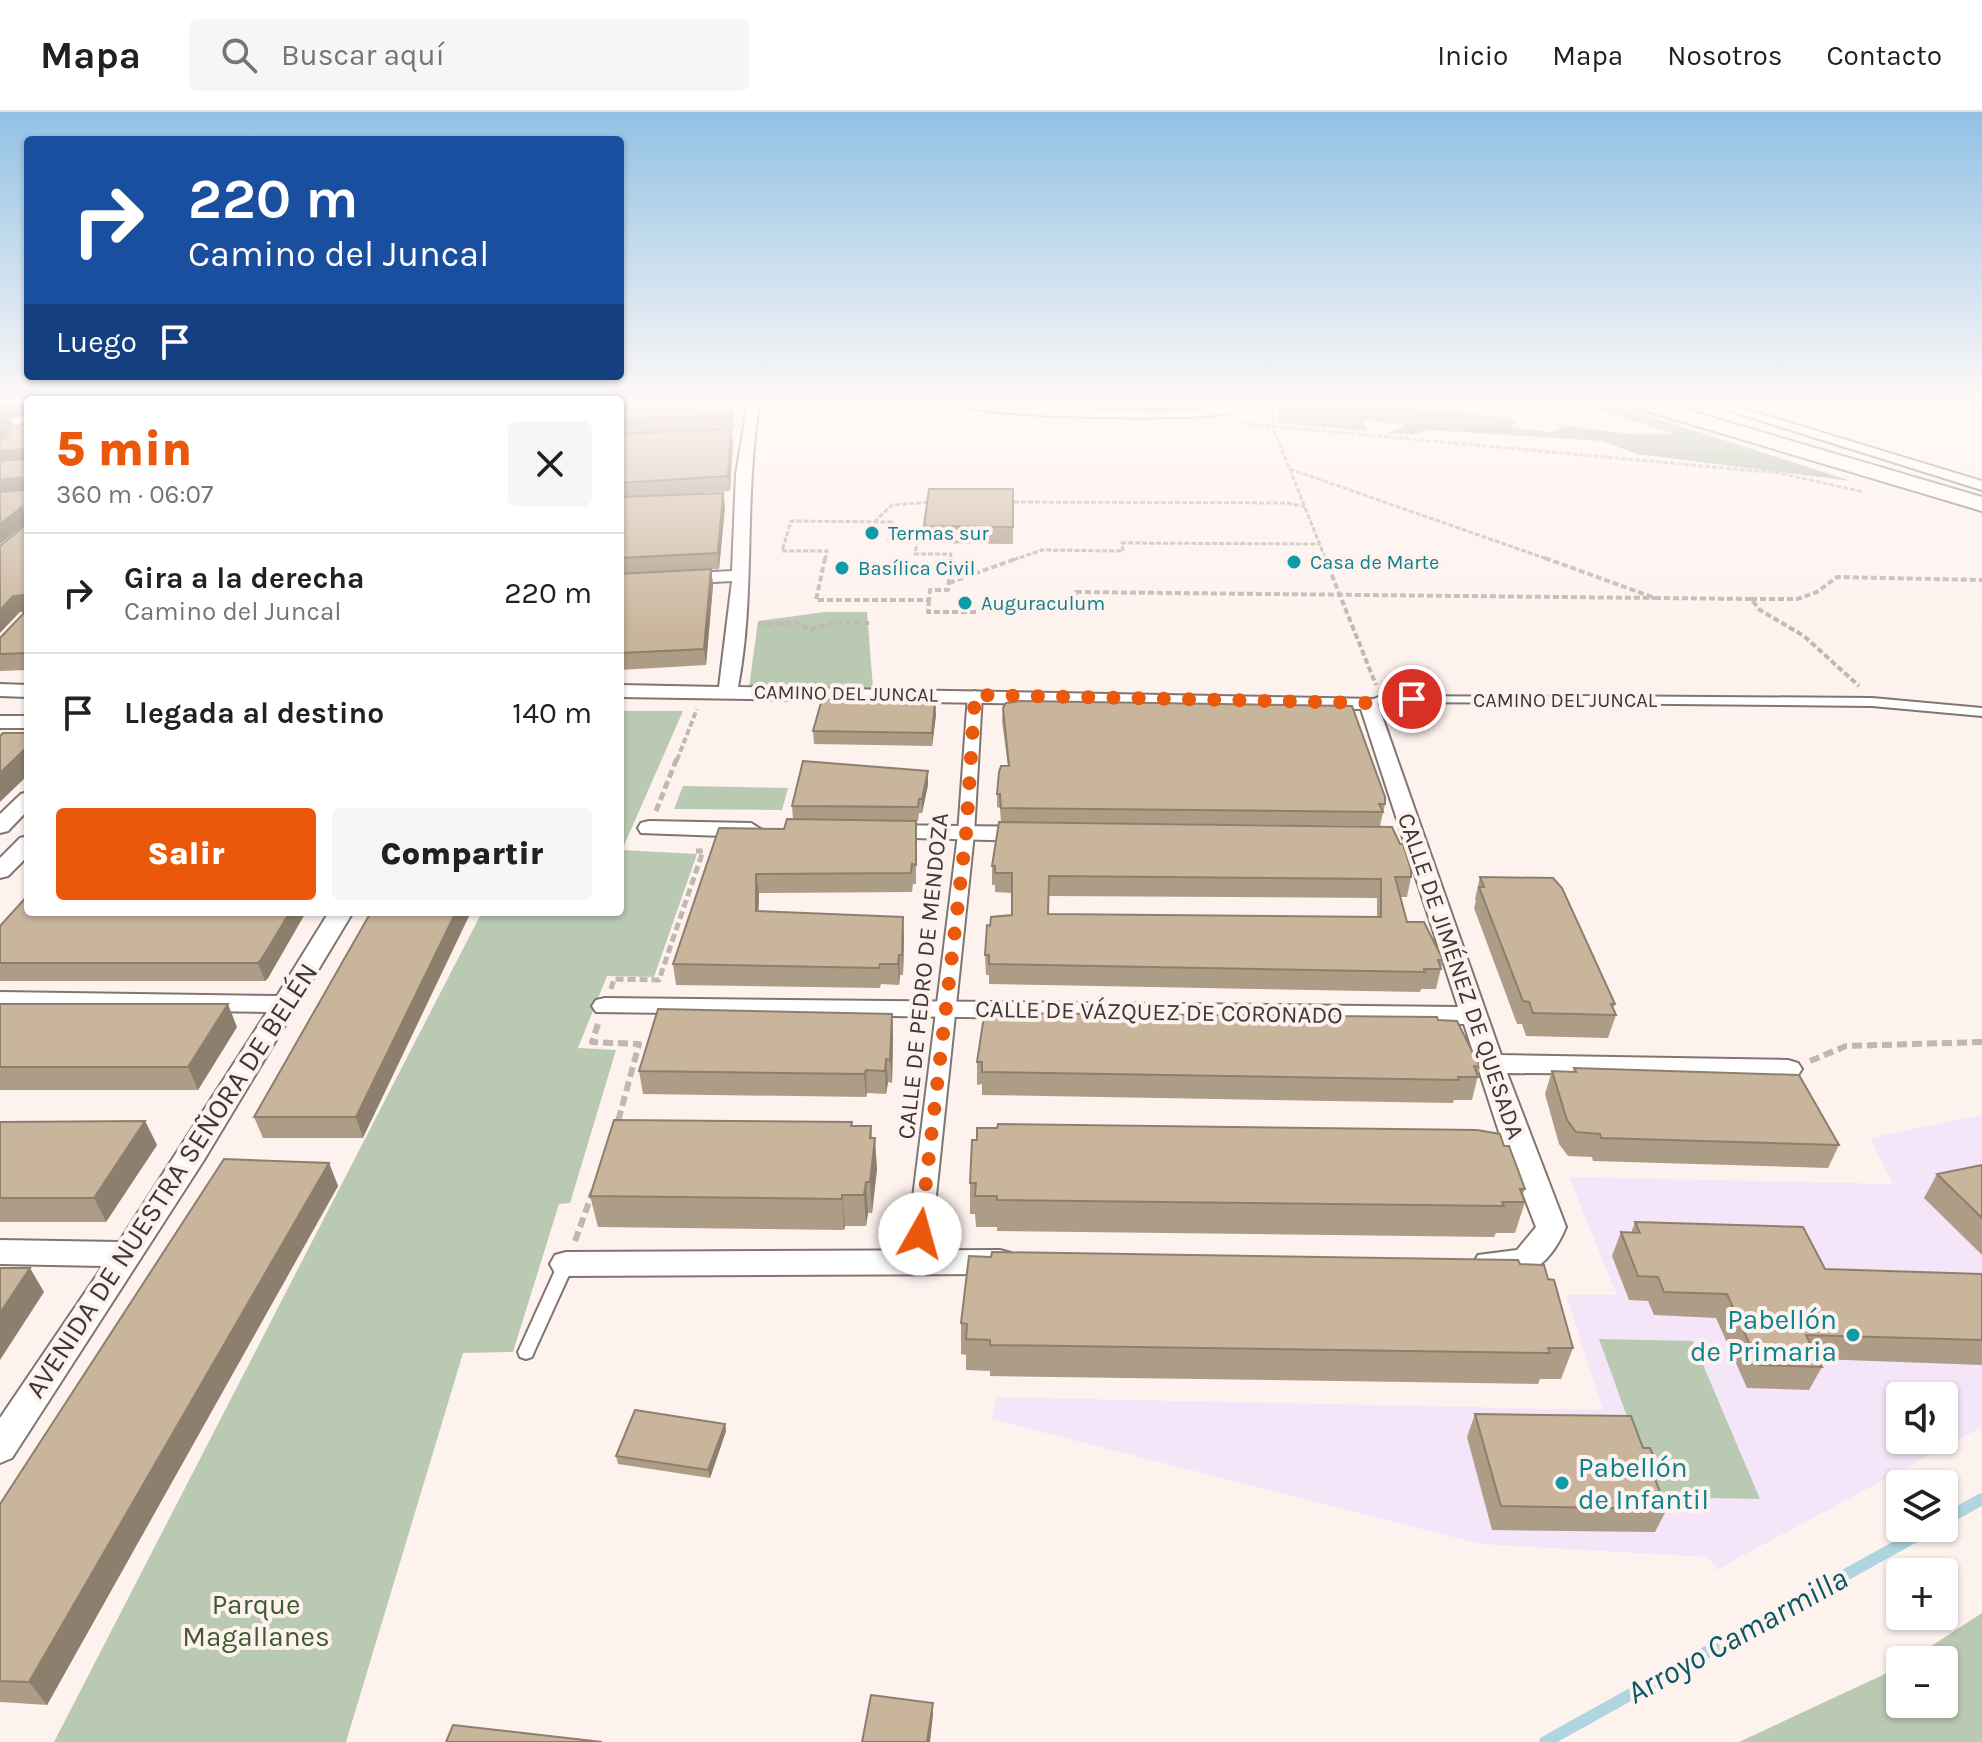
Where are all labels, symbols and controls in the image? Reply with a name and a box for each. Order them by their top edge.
search box [189,19,749,91]
text: Mapa [40,33,141,78]
icon: search [217,33,261,77]
text: Buscar aquí [281,37,445,73]
text: Inicio [1437,39,1508,72]
text: Mapa [1552,39,1623,72]
text: Nosotros [1667,39,1782,72]
text: Contacto [1826,39,1942,72]
text: 220 m [188,166,359,231]
icon: right [56,168,160,272]
text: Camino del Juncal [188,233,489,275]
icon: arrive [153,320,197,364]
text: Luego [56,324,137,360]
text: 5 min [56,421,192,477]
button: close [508,422,592,506]
text: 360 m · 06:07 [56,479,213,510]
place label: Termas sur [888,522,990,545]
marker: Termas sur [863,524,881,542]
place label: Casa de Marte [1310,551,1439,574]
marker: Casa de Marte [1285,553,1303,571]
place label: Basílica Civil [858,557,975,580]
marker: Basílica Civil [833,559,851,577]
text: Gira a la derecha [124,560,365,596]
icon: right [56,571,100,615]
text: 220 m [504,575,592,611]
place label: Auguraculum [981,592,1105,615]
marker: Auguraculum [956,594,974,612]
text: Camino del Juncal [124,596,342,627]
pin [1378,665,1446,733]
icon: arrive [1390,677,1434,721]
street label: CAMINO DEL JUNCAL [754,680,939,707]
street label: CAMINO DEL JUNCAL [1473,689,1658,712]
icon: arrive [56,691,100,735]
text: Llegada al destino [124,695,384,731]
text: 140 m [512,695,592,731]
button: Salir [56,808,316,900]
button: Compartir [332,808,592,900]
street label: CALLE DE JIMÉNEZ DE QUESADA [1392,809,1531,1143]
street label: CALLE DE PEDRO DE MENDOZA [892,811,954,1141]
street label: AVENIDA DE NUESTRA SEÑORA DE BELÉN [17,956,325,1404]
street label: CALLE DE VÁZQUEZ DE CORONADO [975,994,1343,1029]
position arrow [878,1192,962,1276]
place label: Pabellón de Primaria [1690,1303,1837,1368]
marker: Pabellón de Primaria [1844,1326,1862,1344]
map controls [1886,1382,1958,1718]
button: sound [1886,1382,1958,1454]
place label: Pabellón de Infantil [1578,1451,1709,1516]
button: layers [1886,1470,1958,1542]
marker: Pabellón de Infantil [1553,1474,1571,1492]
button: + [1886,1558,1958,1630]
water label: Arroyo Camarmilla [1621,1560,1854,1711]
park label: Parque Magallanes [182,1588,330,1653]
button: − [1886,1646,1958,1718]

